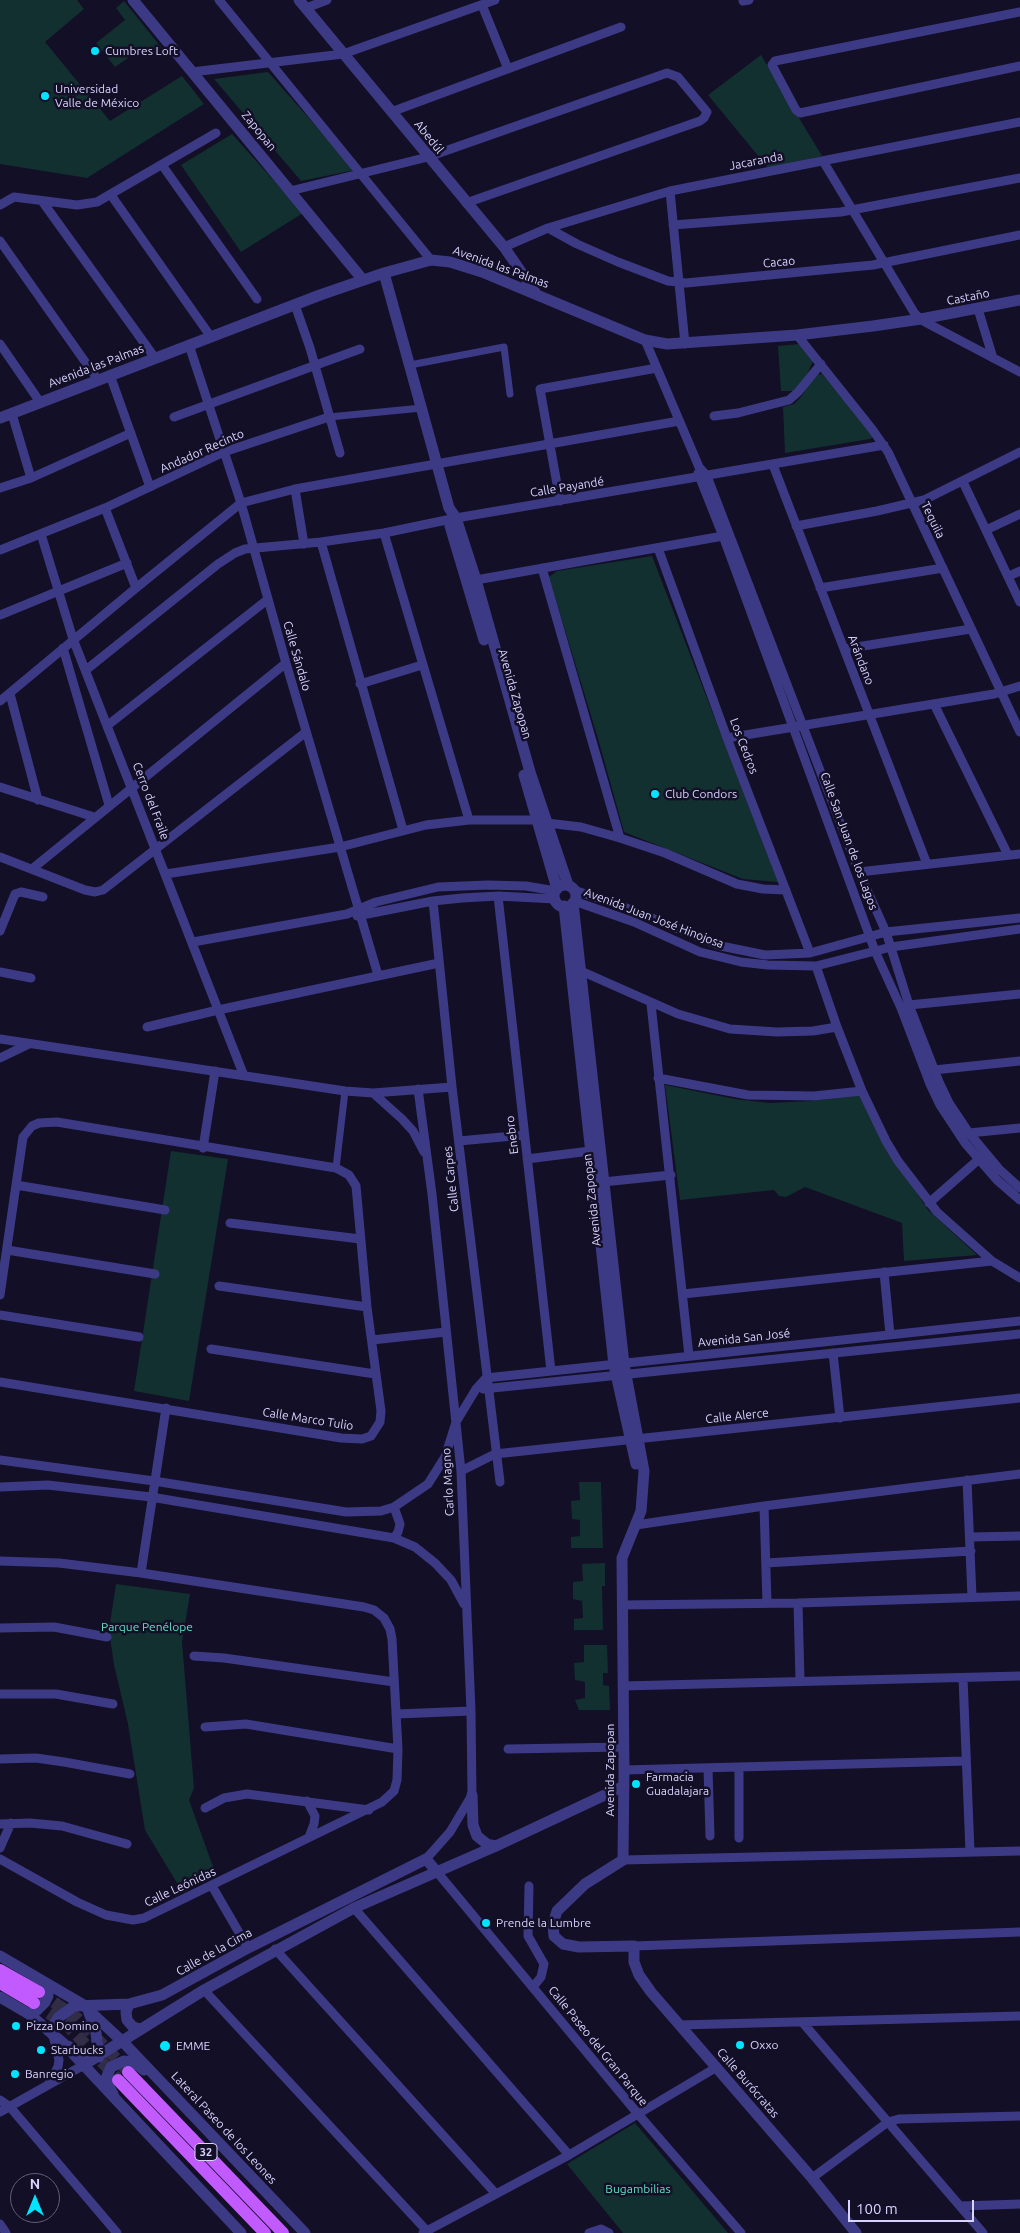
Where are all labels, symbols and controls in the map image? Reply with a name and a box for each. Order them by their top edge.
place label: Cumbres Loft [105,44,178,58]
marker: Cumbres Loft [89,45,101,57]
place label: Universidad Valle de México [55,82,139,110]
marker: Universidad Valle de México [39,90,51,102]
street label: Zapopan [239,108,279,154]
street label: Abedúl [411,118,447,156]
street label: Jacaranda [728,149,784,173]
street label: Avenida las Palmas [451,243,551,291]
street label: Cacao [762,253,796,271]
street label: Castaño [945,286,991,308]
street label: Avenida las Palmas [46,341,146,391]
street label: Andador Recinto [158,426,246,476]
street label: Calle Payandé [529,474,605,500]
street label: Tequila [918,499,948,541]
street label: Calle Sándalo [280,619,314,693]
street label: Arándano [845,633,877,687]
street label: Avenida Zapopan [495,647,535,741]
street label: Los Cedros [727,716,761,776]
street label: Cerro del Fraile [130,760,172,842]
street label: Calle San Juan de los Lagos [817,770,881,912]
place label: Club Condors [665,787,737,801]
marker: Club Condors [649,788,661,800]
street label: Avenida Juan José Hinojosa [582,885,726,951]
street label: Enebro [502,1115,522,1155]
street label: Calle Carpes [440,1145,462,1213]
street label: Avenida Zapopan [580,1153,604,1247]
street label: Avenida San José [697,1326,791,1350]
street label: Calle Marco Tulio [261,1405,355,1433]
street label: Calle Alerce [705,1406,769,1426]
street label: Carlo Magno [439,1447,457,1517]
park label: Parque Penélope [101,1620,193,1634]
street label: Avenida Zapopan [603,1724,617,1816]
place label: Farmacia Guadalajara [646,1770,709,1798]
marker: Farmacia Guadalajara [630,1778,642,1790]
street label: Calle Leónidas [142,1864,218,1910]
place label: Prende la Lumbre [496,1916,591,1930]
marker: Prende la Lumbre [480,1917,492,1929]
street label: Calle de la Cima [174,1925,254,1979]
street label: Calle Paseo del Gran Parque [545,1983,651,2109]
place label: Pizza Domino [26,2019,99,2033]
marker: Pizza Domino [10,2020,22,2032]
place label: Oxxo [750,2038,779,2052]
marker: EMME [158,2039,172,2053]
place label: EMME [176,2039,210,2053]
marker: Oxxo [734,2039,746,2051]
place label: Starbucks [51,2043,103,2057]
marker: Starbucks [35,2044,47,2056]
street label: Calle Burócratas [714,2045,782,2121]
place label: Banregio [25,2067,74,2081]
marker: Banregio [9,2068,21,2080]
street label: Lateral Paseo de los Leones [168,2069,280,2187]
road number: 32 [195,2144,217,2160]
north arrow [10,2173,60,2223]
text: N [30,2176,40,2192]
park label: Bugambilias [605,2182,671,2196]
scale bar [850,2190,976,2222]
text: 100 m [856,2200,898,2217]

